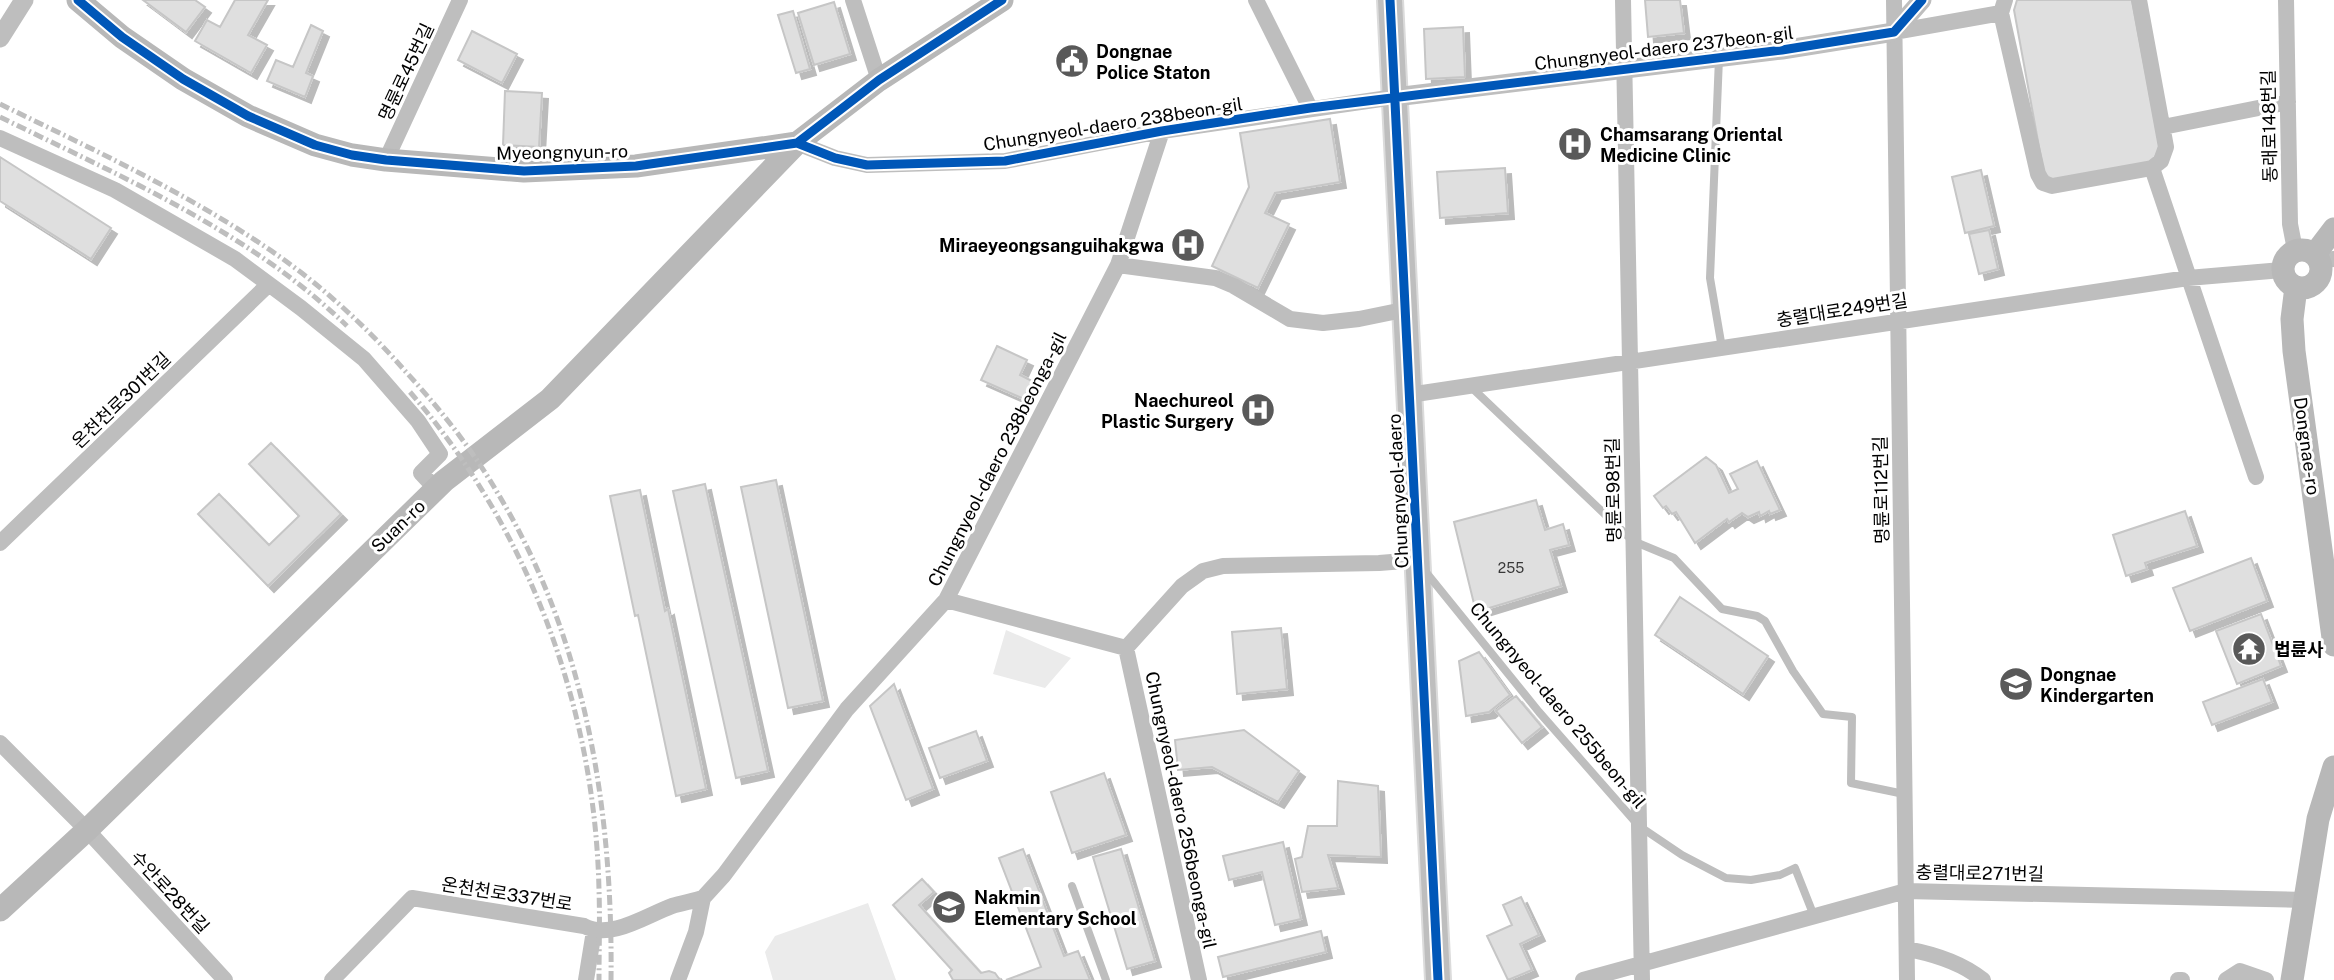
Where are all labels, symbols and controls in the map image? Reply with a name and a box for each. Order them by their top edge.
street label: 명륜로45번길 [374,20,438,124]
street label: Chungnyeol-daero 237beon-gil [1533,22,1795,74]
place label: Dongnae Police Staton [1096,41,1210,83]
public building icon: Dongnae Police Staton [1053,42,1091,80]
street label: 동래로148번길 [2258,69,2280,183]
street label: Chungnyeol-daero 238beon-gil [982,93,1244,155]
place label: Chamsarang Oriental Medicine Clinic [1600,124,1783,166]
hospital icon: Chamsarang Oriental Medicine Clinic [1556,125,1594,163]
street label: Myeongnyun-ro [496,140,628,164]
hospital icon: Miraeyeongsanguihakgwa [1169,226,1207,264]
place label: Miraeyeongsanguihakgwa [939,235,1164,256]
street label: 충렬대로249번길 [1775,289,1909,331]
street label: Chungnyeol-daero 238beonga-gil [923,328,1071,590]
street label: 온천천로301번길 [67,348,175,452]
place label: Naechureol Plastic Surgery [1101,390,1234,432]
hospital icon: Naechureol Plastic Surgery [1239,391,1277,429]
street label: Dongnae-ro [2290,396,2324,496]
street label: Chungnyeol-daero [1383,413,1413,569]
street label: 명륜로112번길 [1870,436,1892,544]
street label: 명륜로98번길 [1602,437,1624,543]
street label: Suan-ro [367,495,429,557]
house number: 255 [1498,560,1524,576]
street label: Chungnyeol-daero 255beon-gil [1466,598,1650,812]
temple icon: 법륜사 [2230,630,2268,668]
place label: 법륜사 [2274,639,2324,660]
place label: Dongnae Kindergarten [2040,664,2154,706]
school or university icon: Dongnae Kindergarten [1997,665,2035,703]
street label: Chungnyeol-daero 256beonga-gil [1141,669,1221,951]
street label: 수안로28번길 [126,846,214,938]
street label: 충렬대로271번길 [1916,861,2044,885]
street label: 온천천로337번로 [440,873,574,915]
place label: Nakmin Elementary School [974,887,1137,929]
school or university icon: Nakmin Elementary School [930,888,968,926]

